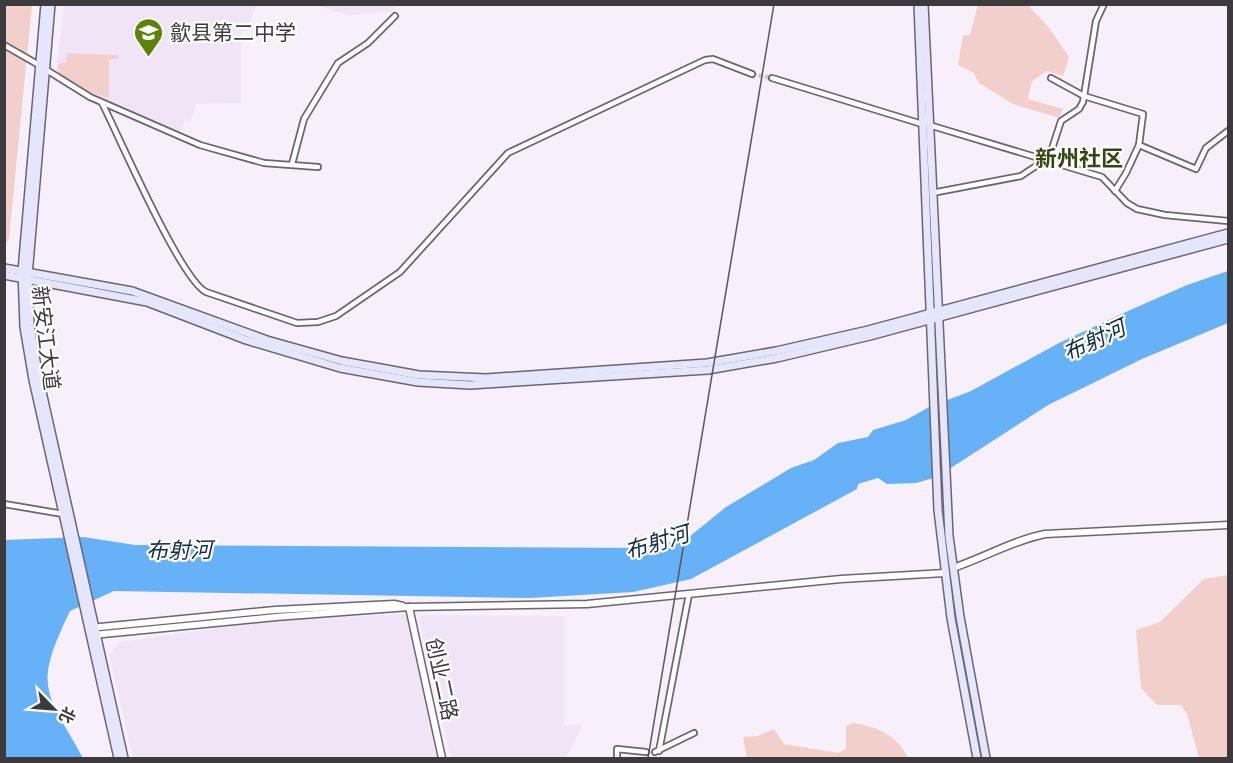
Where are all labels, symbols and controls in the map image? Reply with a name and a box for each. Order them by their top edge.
school or university icon: 歙县第二中学 [133,16,165,58]
place label: 歙县第二中学 [170,19,296,46]
district label: 新州社区 [1035,144,1123,172]
street label: 新安江大道 [26,284,66,392]
water label: 布射河 [1058,312,1133,367]
water label: 布射河 [621,518,696,565]
water label: 布射河 [146,535,216,565]
street label: 创业二路 [420,635,464,723]
north arrow [24,679,84,739]
text: 北 [55,704,80,727]

